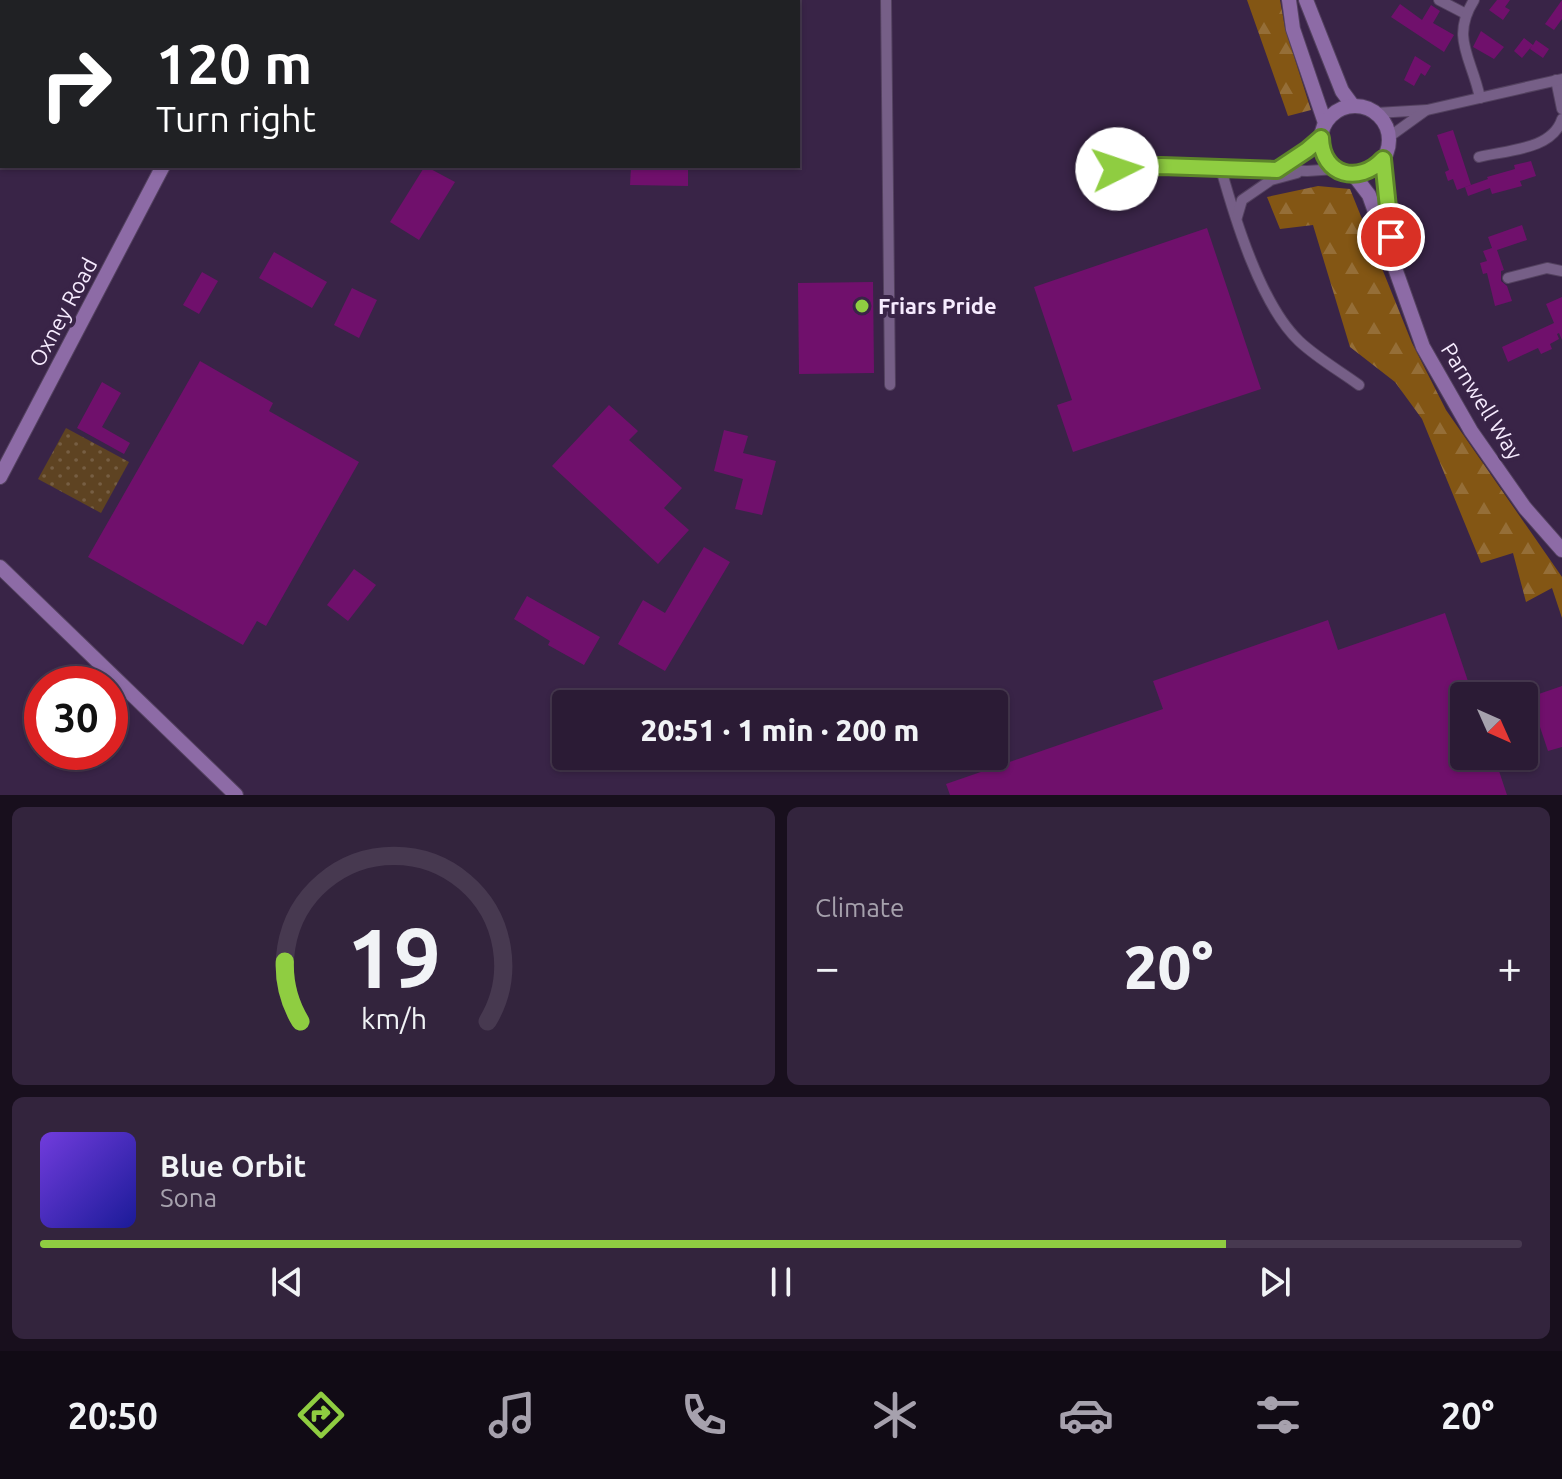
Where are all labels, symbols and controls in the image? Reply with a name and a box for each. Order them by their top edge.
icon: right [24,32,128,136]
text: 120 m [156,32,312,95]
text: Turn right [156,98,316,139]
position arrow [1075,127,1159,211]
pin [1357,203,1425,271]
icon: arrive [1369,215,1413,259]
street label: Oxney Road [24,253,102,370]
place label: Friars Pride [878,293,997,318]
marker: Friars Pride [853,297,871,315]
street label: Parnwell Way [1437,338,1528,464]
speed limit sign: 30 [24,666,128,770]
north arrow [1450,682,1538,770]
map controls [1450,682,1538,770]
text: 20:51 · 1 min · 200 m [641,713,919,747]
text: Climate [815,893,904,922]
text: 19 [347,910,440,1004]
text: 20° [1124,933,1213,1000]
text: − [815,942,840,991]
text: + [1497,942,1522,991]
text: km/h [361,1002,427,1034]
text: Blue Orbit [160,1149,306,1183]
text: Sona [160,1183,217,1212]
icon: previous [265,1260,309,1304]
icon: pause [759,1260,803,1304]
icon: next [1253,1260,1297,1304]
icon: directions [293,1387,349,1443]
icon: music [484,1387,540,1443]
icon: phone [676,1387,732,1443]
icon: climate [867,1387,923,1443]
icon: car [1058,1387,1114,1443]
icon: filters [1250,1387,1306,1443]
text: 20:50 [68,1395,158,1436]
text: 20° [1441,1395,1494,1436]

